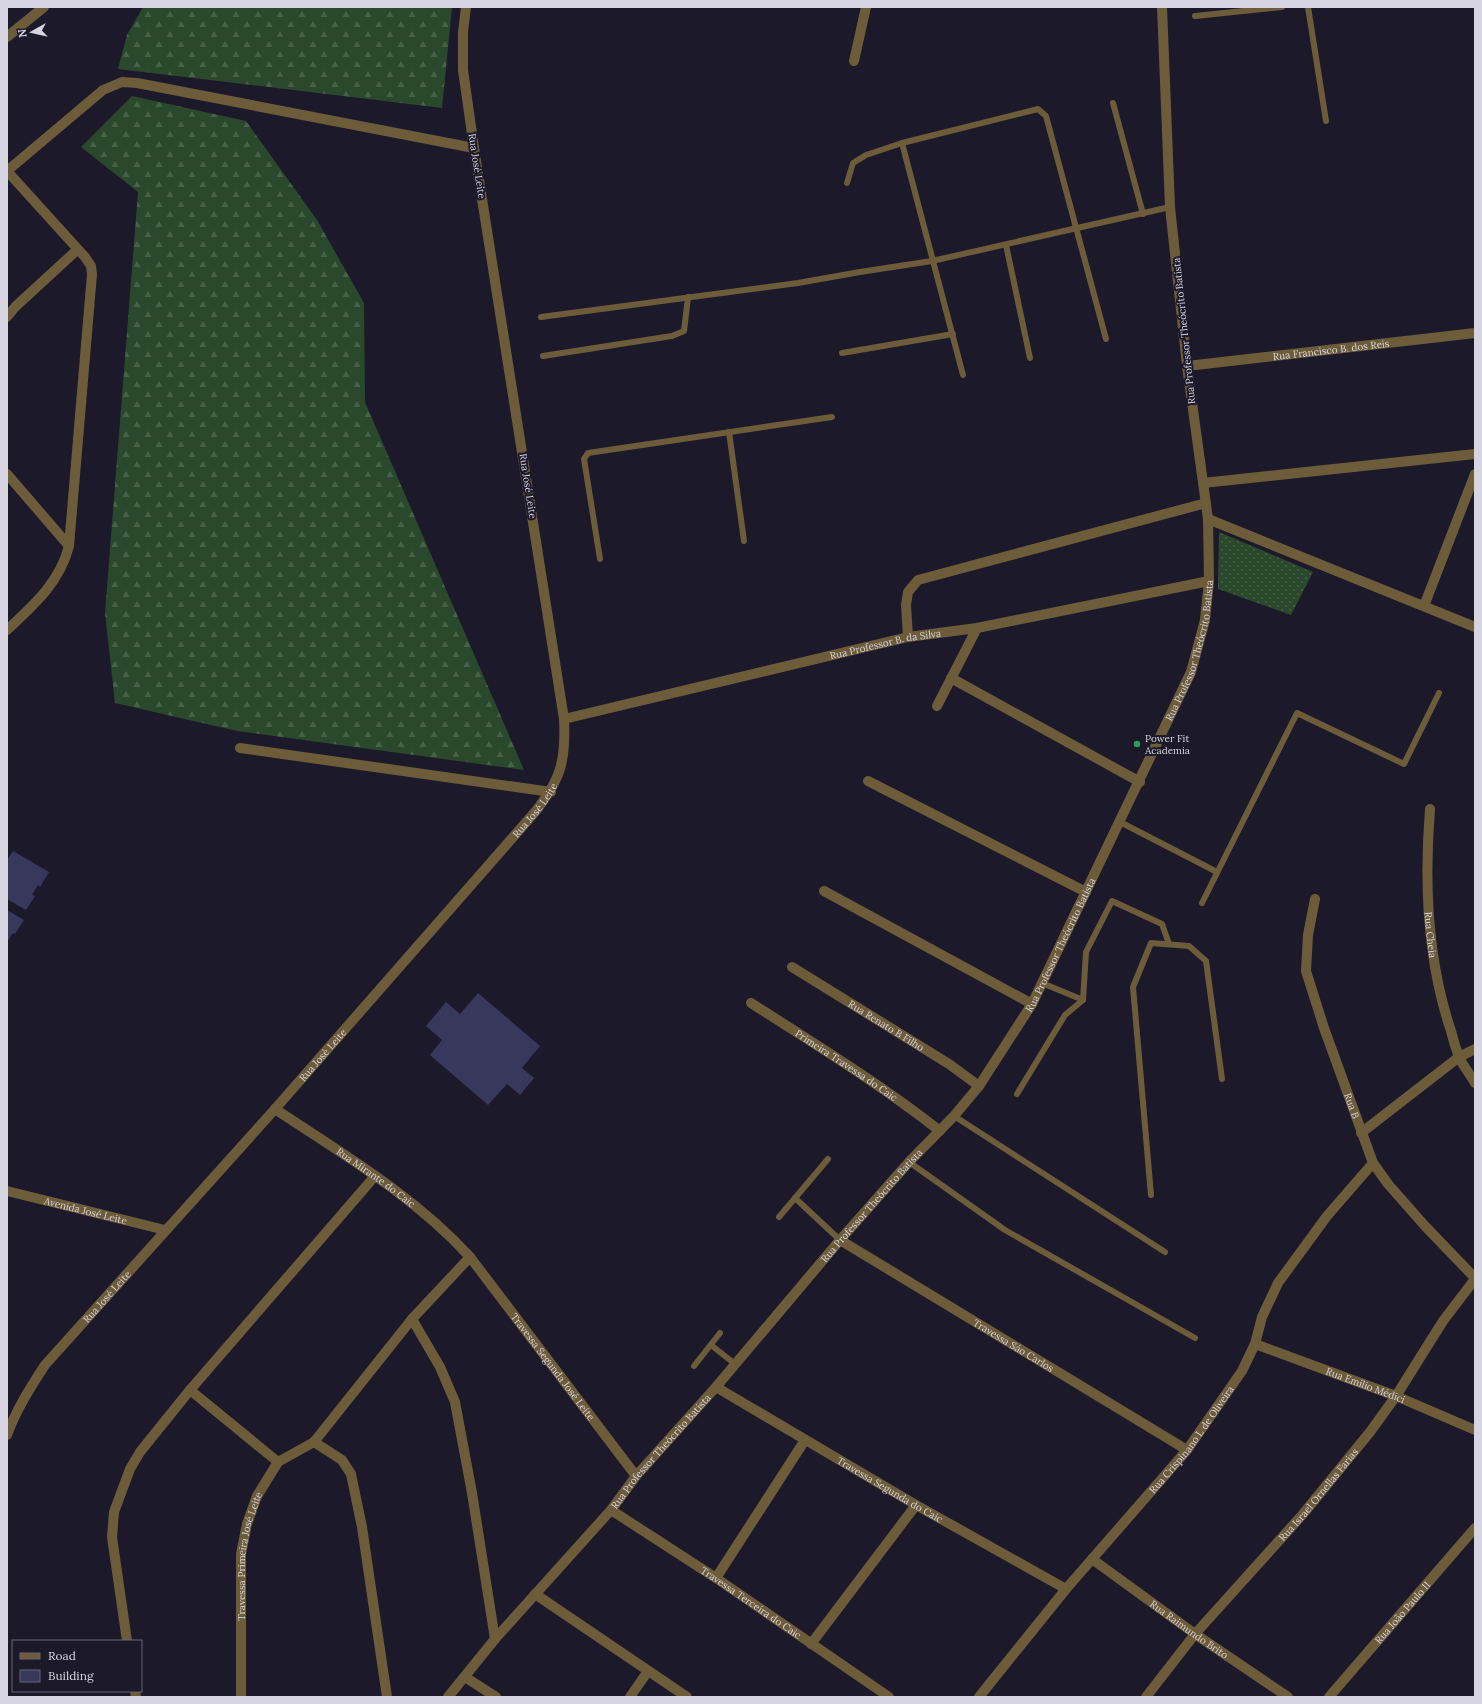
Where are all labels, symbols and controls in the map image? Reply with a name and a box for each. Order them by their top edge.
north arrow [12,12,52,52]
text: N [15,28,30,39]
street label: Rua José Leite [465,133,489,200]
street label: Rua Professor Theócrito Batista [1170,257,1198,405]
street label: Rua Francisco B. dos Reis [1272,336,1390,363]
street label: Rua José Leite [516,453,540,520]
street label: Rua Professor Theócrito Batista [1162,579,1216,723]
street label: Rua Professor B. da Silva [828,626,942,662]
place label: Power Fit Academia [1144,732,1190,757]
marker: Power Fit Academia [1132,739,1142,749]
street label: Rua José Leite [509,780,560,840]
street label: Rua Professor Theócrito Batista [1022,876,1098,1014]
street label: Rua Cheia [1422,911,1440,959]
street label: Rua Renato B Filho [846,997,927,1054]
street label: Rua José Leite [296,1025,349,1084]
street label: Primeira Travessa do Caic [793,1026,900,1104]
street label: Rua B [1342,1091,1363,1120]
street label: Rua Mirante do Caic [334,1145,418,1210]
street label: Rua Professor Theócrito Batista [818,1146,925,1265]
street label: Avenida José Leite [42,1194,129,1227]
street label: Rua José Leite [80,1267,134,1325]
street label: Travessa Segunda José Leite [508,1310,598,1423]
street label: Travessa Sáo Carlos [971,1316,1057,1375]
street label: Rua Emílio Médici [1324,1364,1407,1406]
street label: Rua Crispinano L de Oliveira [1146,1383,1236,1496]
street label: Rua Professor Theócrito Batista [608,1391,713,1511]
street label: Rua Israel Ornellas Farias [1276,1445,1361,1544]
street label: Travessa Segunda do Caic [835,1453,945,1525]
street label: Travessa Primeira José Leite [234,1488,265,1621]
street label: Travessa Terceira do Caic [699,1564,804,1641]
street label: Rua João Paulo II [1372,1578,1433,1646]
street label: Rua Raimundo Brito [1148,1597,1231,1661]
legend [12,1640,142,1692]
text: Road [48,1648,76,1663]
text: Building [48,1668,94,1683]

